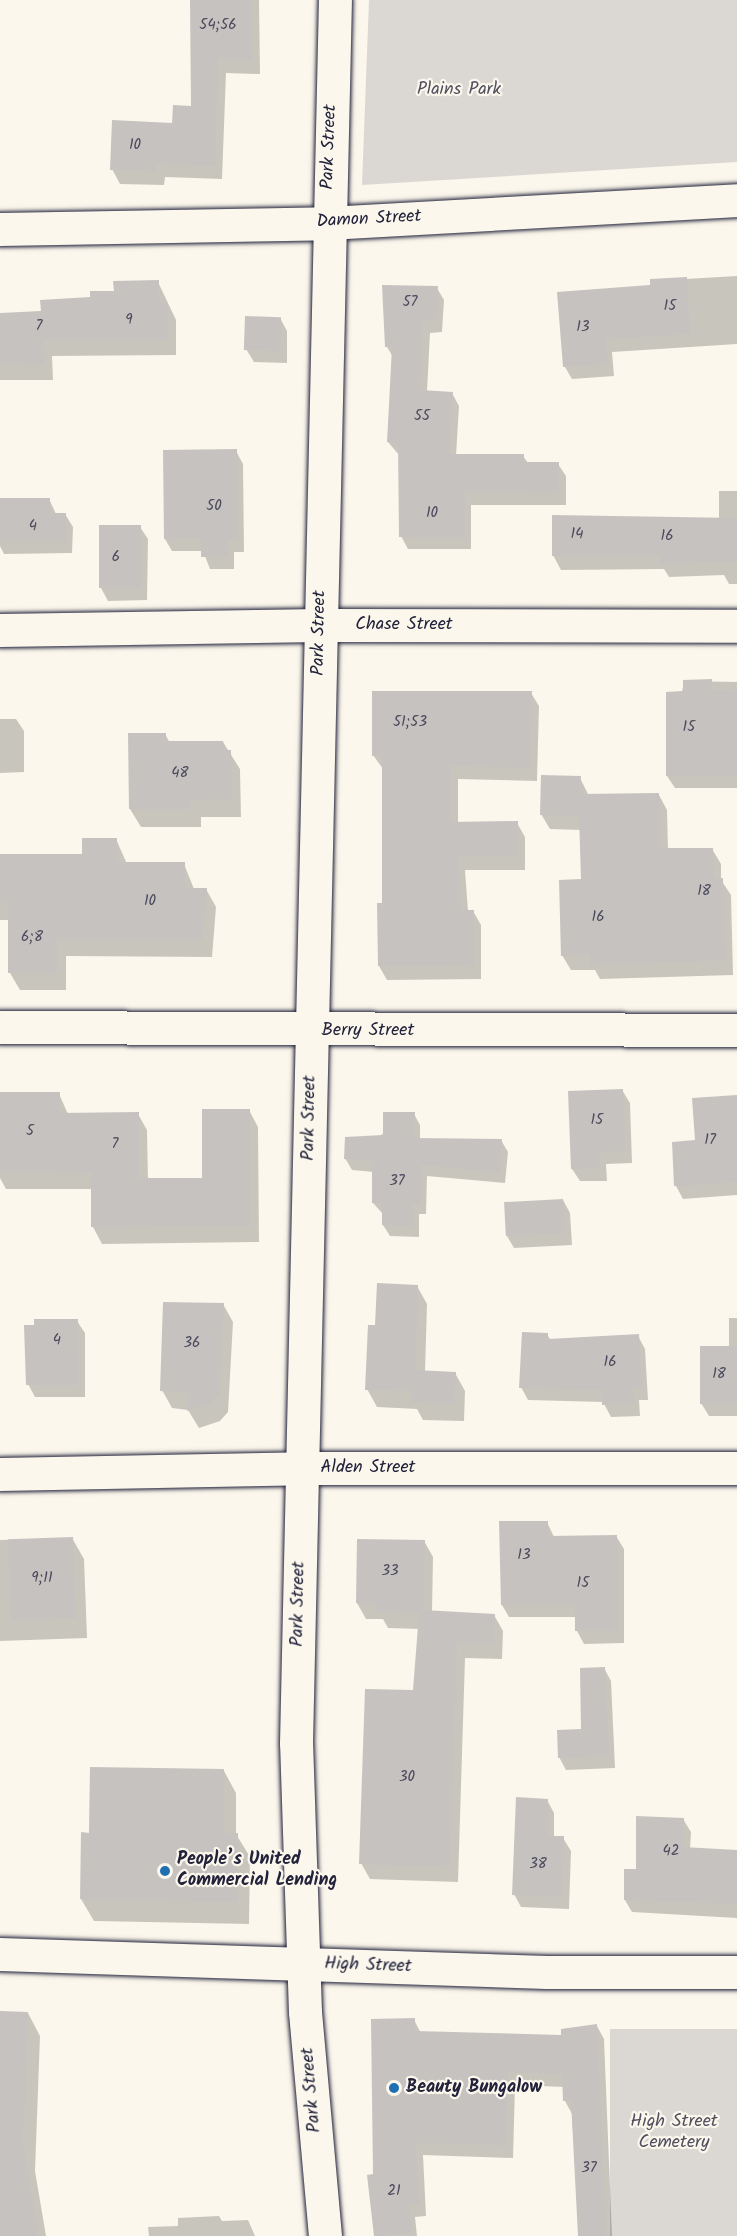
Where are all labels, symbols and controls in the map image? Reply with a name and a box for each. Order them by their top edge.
house number: 54;56 [199,17,237,35]
park label: Plains Park [417,79,501,101]
street label: Park Street [318,104,342,190]
house number: 10 [129,137,141,155]
street label: Damon Street [316,206,422,234]
house number: 57 [403,294,417,312]
house number: 15 [664,298,676,316]
house number: 9 [125,312,133,330]
house number: 7 [36,318,42,336]
house number: 13 [576,319,590,337]
house number: 55 [414,408,430,426]
house number: 50 [206,498,222,516]
house number: 10 [426,505,438,523]
house number: 4 [29,518,37,536]
house number: 14 [571,526,583,544]
house number: 16 [660,528,674,546]
house number: 6 [112,549,120,567]
street label: Park Street [308,590,332,676]
street label: Chase Street [355,614,453,636]
house number: 51;53 [393,714,427,732]
house number: 15 [683,719,695,737]
house number: 48 [171,765,189,783]
house number: 18 [697,883,711,901]
house number: 10 [144,893,156,911]
house number: 16 [591,909,605,927]
house number: 6;8 [21,929,43,947]
street label: Berry Street [322,1020,414,1042]
street label: Park Street [298,1075,322,1161]
house number: 15 [591,1112,603,1130]
house number: 5 [26,1123,34,1141]
house number: 17 [704,1132,716,1150]
house number: 7 [112,1136,118,1154]
house number: 37 [389,1173,405,1191]
house number: 4 [53,1332,61,1350]
house number: 36 [184,1335,200,1353]
house number: 16 [603,1354,617,1372]
house number: 18 [712,1366,726,1384]
street label: Alden Street [321,1457,415,1479]
house number: 13 [517,1547,531,1565]
street label: Park Street [287,1561,311,1647]
house number: 33 [381,1563,399,1581]
house number: 9;11 [31,1570,53,1588]
house number: 15 [577,1575,589,1593]
house number: 30 [399,1769,415,1787]
house number: 42 [663,1843,679,1861]
place label: People’s United Commercial Lending [177,1850,337,1892]
house number: 38 [529,1856,547,1874]
marker: People’s United Commercial Lending [158,1864,172,1878]
street label: High Street [324,1954,412,1978]
street label: Park Street [298,2046,326,2134]
place label: Beauty Bungalow [406,2077,542,2099]
marker: Beauty Bungalow [387,2081,401,2095]
park label: High Street Cemetery [630,2112,718,2154]
house number: 37 [581,2160,597,2178]
house number: 21 [387,2183,401,2201]

